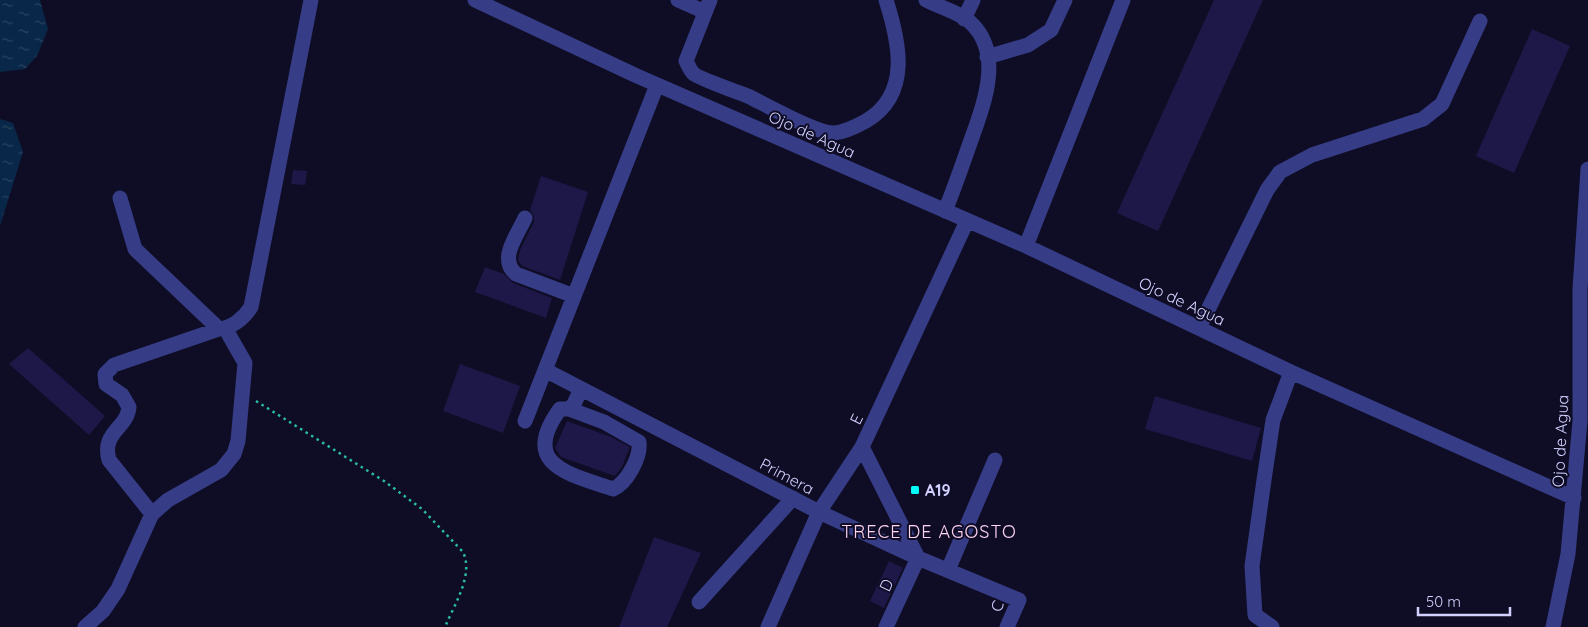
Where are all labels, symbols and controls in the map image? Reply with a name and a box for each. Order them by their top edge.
street label: Ojo de Agua [766,106,858,162]
street label: Ojo de Agua [1136,272,1228,330]
street label: Ojo de Agua [1548,394,1572,488]
street label: E [845,411,867,427]
street label: Primera [757,453,817,499]
place label: A19 [925,480,951,500]
marker: A19 [909,484,921,496]
district label: TRECE DE AGOSTO [841,520,1017,543]
street label: D [875,576,897,594]
scale bar [1418,584,1510,616]
text: 50 m [1426,592,1461,611]
street label: C [986,597,1008,615]

